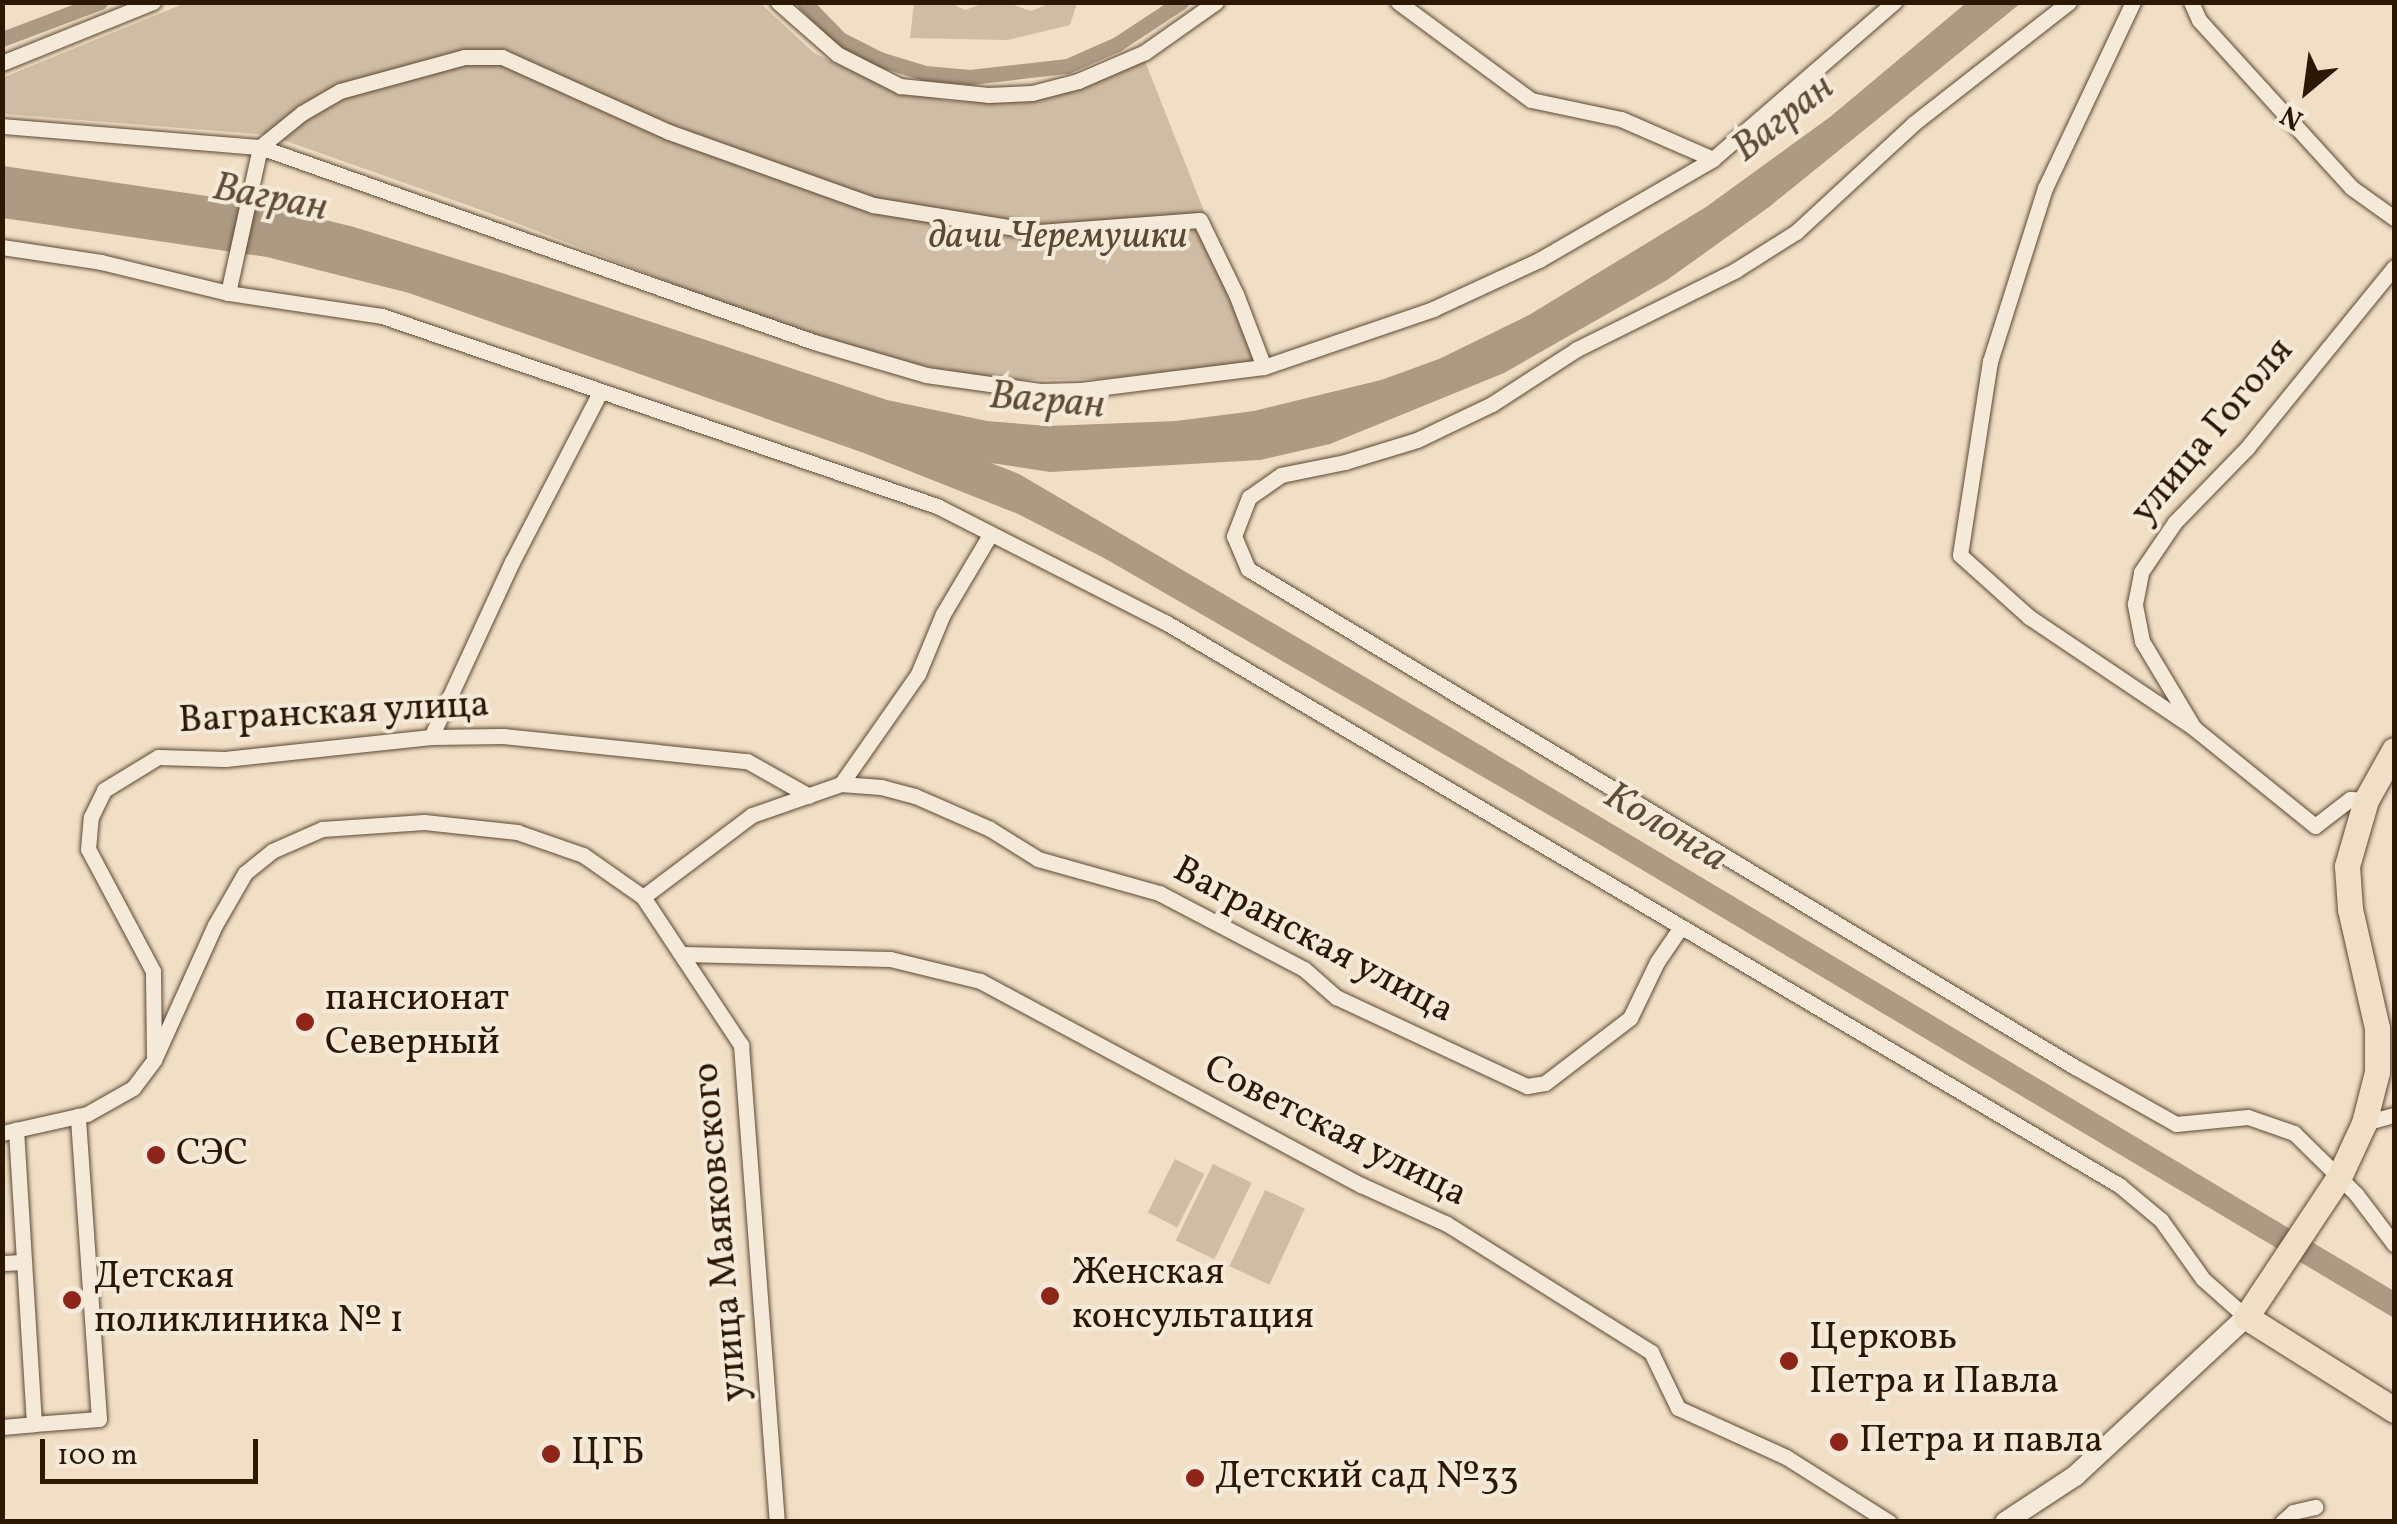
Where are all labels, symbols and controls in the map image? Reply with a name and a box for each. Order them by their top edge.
north arrow [2257,40,2357,140]
water label: Вагран [1724,64,1844,174]
text: N [2274,95,2311,139]
water label: Вагран [209,164,331,234]
park label: дачи Черемушки [928,215,1188,261]
street label: улица Гоголя [2122,330,2304,534]
water label: Вагран [987,373,1107,431]
street label: Вагранская улица [177,683,491,745]
water label: Колонга [1595,773,1735,883]
street label: Вагранская улица [1164,848,1462,1034]
place label: пансионат Северный [325,977,509,1066]
marker: пансионат Северный [294,1011,316,1033]
street label: Советская улица [1195,1046,1475,1218]
street label: улица Маяковского [684,1061,760,1403]
place label: СЭС [176,1132,248,1178]
marker: СЭС [145,1144,167,1166]
place label: Женская консультация [1072,1251,1314,1340]
place label: Детская поликлиника № 1 [94,1255,404,1344]
marker: Женская консультация [1037,1283,1063,1309]
marker: Детская поликлиника № 1 [59,1287,85,1313]
place label: Церковь Петра и Павла [1809,1316,2059,1406]
marker: Церковь Петра и Павла [1778,1350,1800,1372]
scale bar [45,1419,262,1481]
place label: Петра и павла [1859,1419,2103,1465]
place label: ЦГБ [571,1431,645,1477]
marker: Петра и павла [1828,1431,1850,1453]
text: 100 m [57,1435,138,1477]
marker: ЦГБ [540,1443,562,1465]
place label: Детский сад №33 [1215,1455,1519,1501]
marker: Детский сад №33 [1184,1467,1206,1489]

